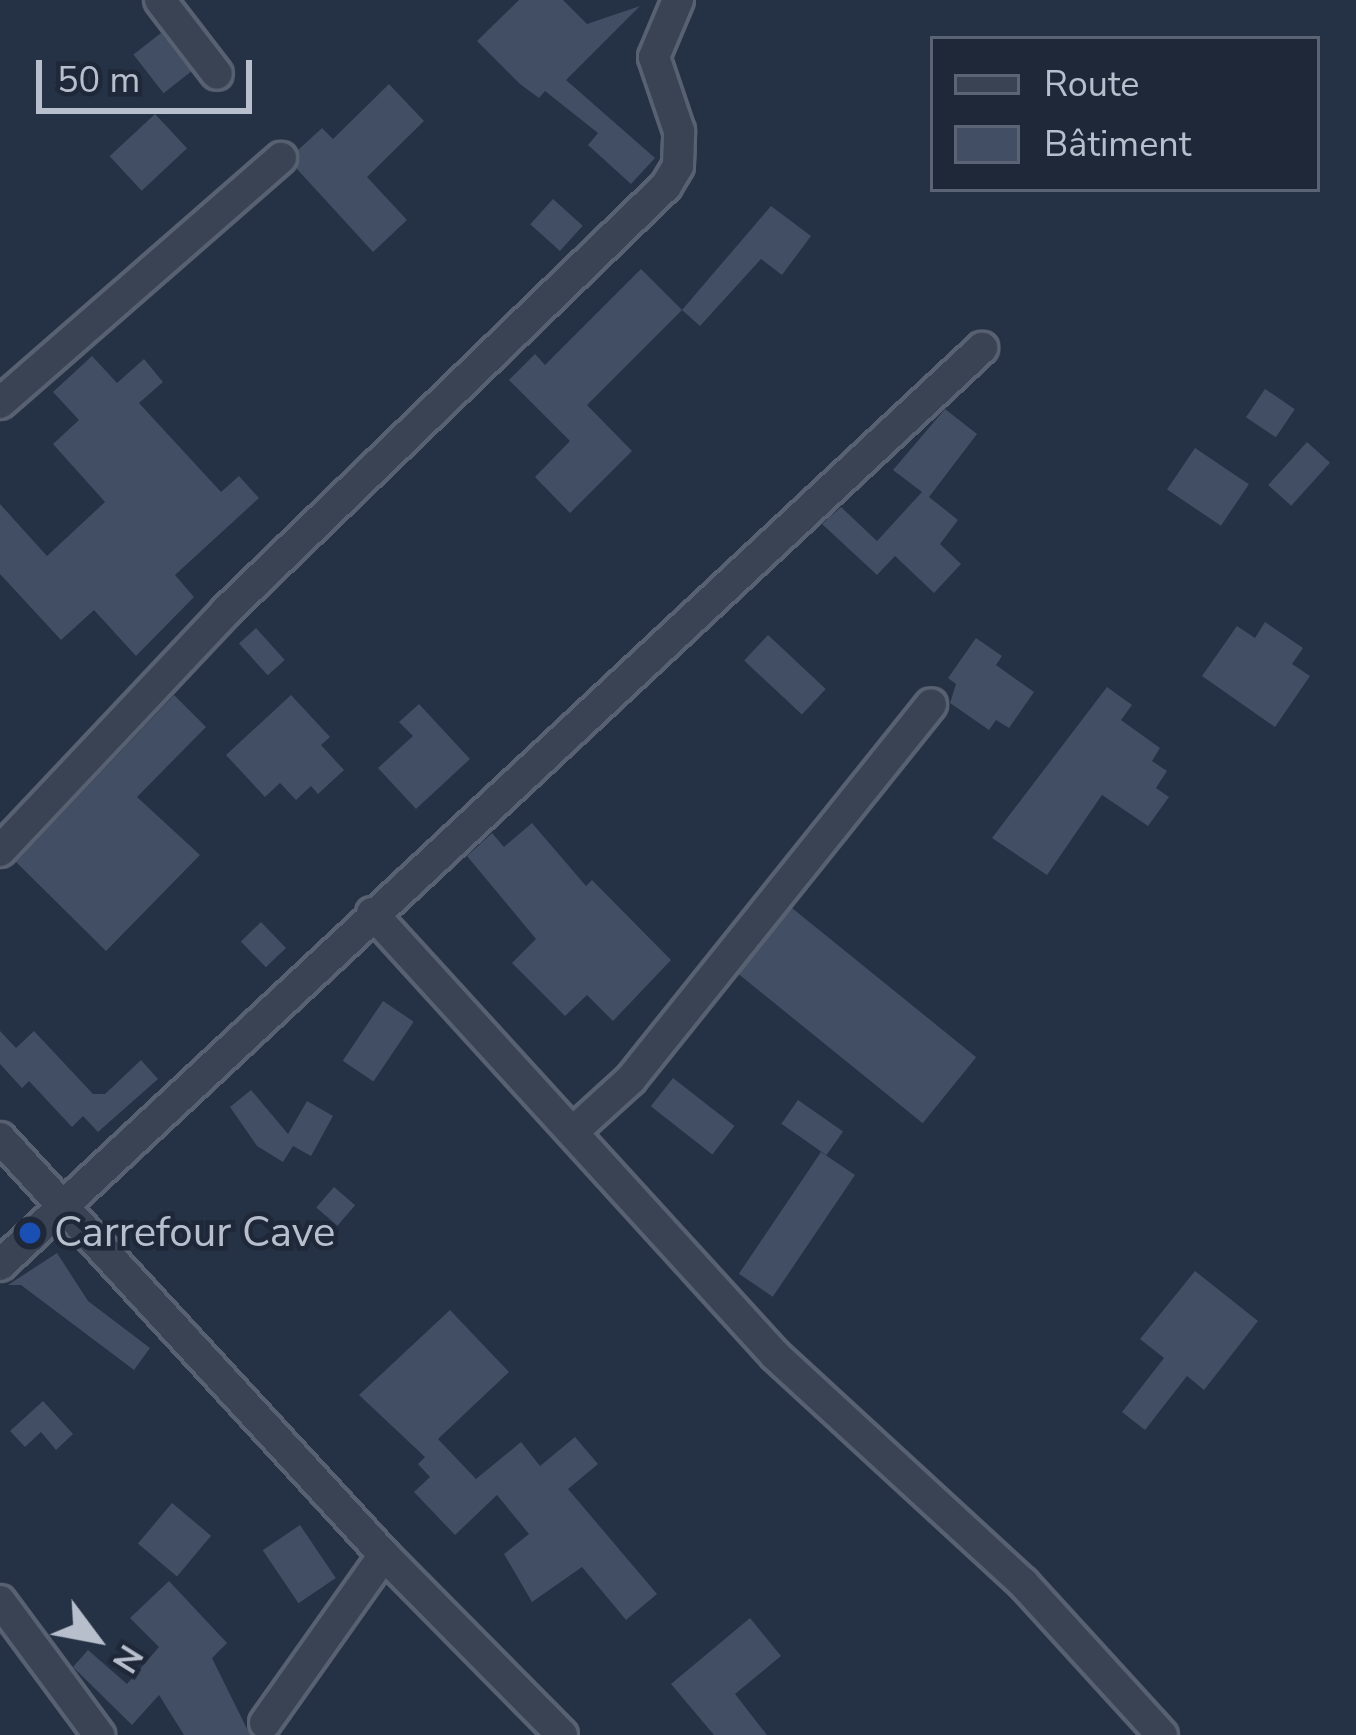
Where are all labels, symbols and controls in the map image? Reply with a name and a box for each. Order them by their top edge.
scale bar [42,36,258,110]
legend [930,36,1320,192]
text: 50 m [57,56,140,105]
text: Route [1044,60,1139,109]
text: Bâtiment [1044,120,1191,169]
place label: Carrefour Cave [54,1208,335,1258]
marker: Carrefour Cave [17,1220,43,1246]
north arrow [36,1579,156,1699]
text: N [101,1636,153,1681]

